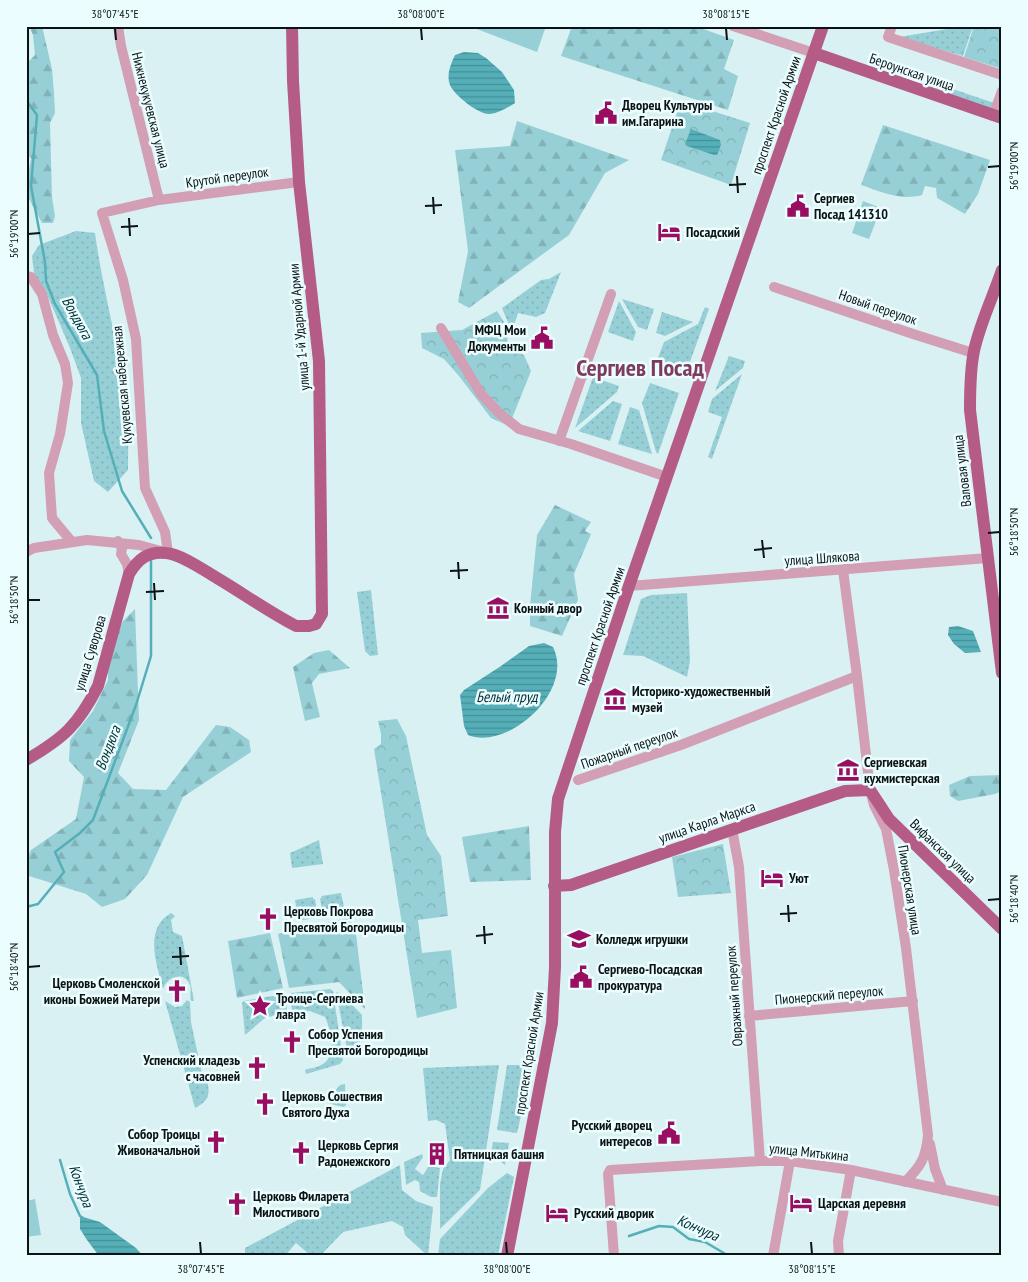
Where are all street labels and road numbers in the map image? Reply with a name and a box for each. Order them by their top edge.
street label: Бероунская улица [867,49,957,95]
street label: Нижнекукуевская улица [128,50,174,170]
street label: проспект Красной Армии [747,53,805,177]
street label: Крутой переулок [184,162,270,192]
street label: улица 1-й Ударной Армии [284,263,314,391]
street label: Новый переулок [837,285,920,329]
street label: Кукуевская набережная [108,325,136,445]
street label: Валовая улица [949,434,975,508]
street label: улица Шлякова [784,546,860,570]
street label: проспект Красной Армии [571,564,629,688]
street label: улица Суворова [70,613,110,693]
street label: Пожарный переулок [578,723,680,773]
street label: улица Карла Маркса [656,797,758,847]
street label: Вифанская улица [906,815,980,887]
street label: Пионерская улица [894,844,926,936]
street label: Овражный переулок [721,944,747,1047]
street label: Пионерский переулок [774,981,885,1009]
street label: проспект Красной Армии [510,990,548,1116]
street label: улица Митькина [768,1139,850,1165]

